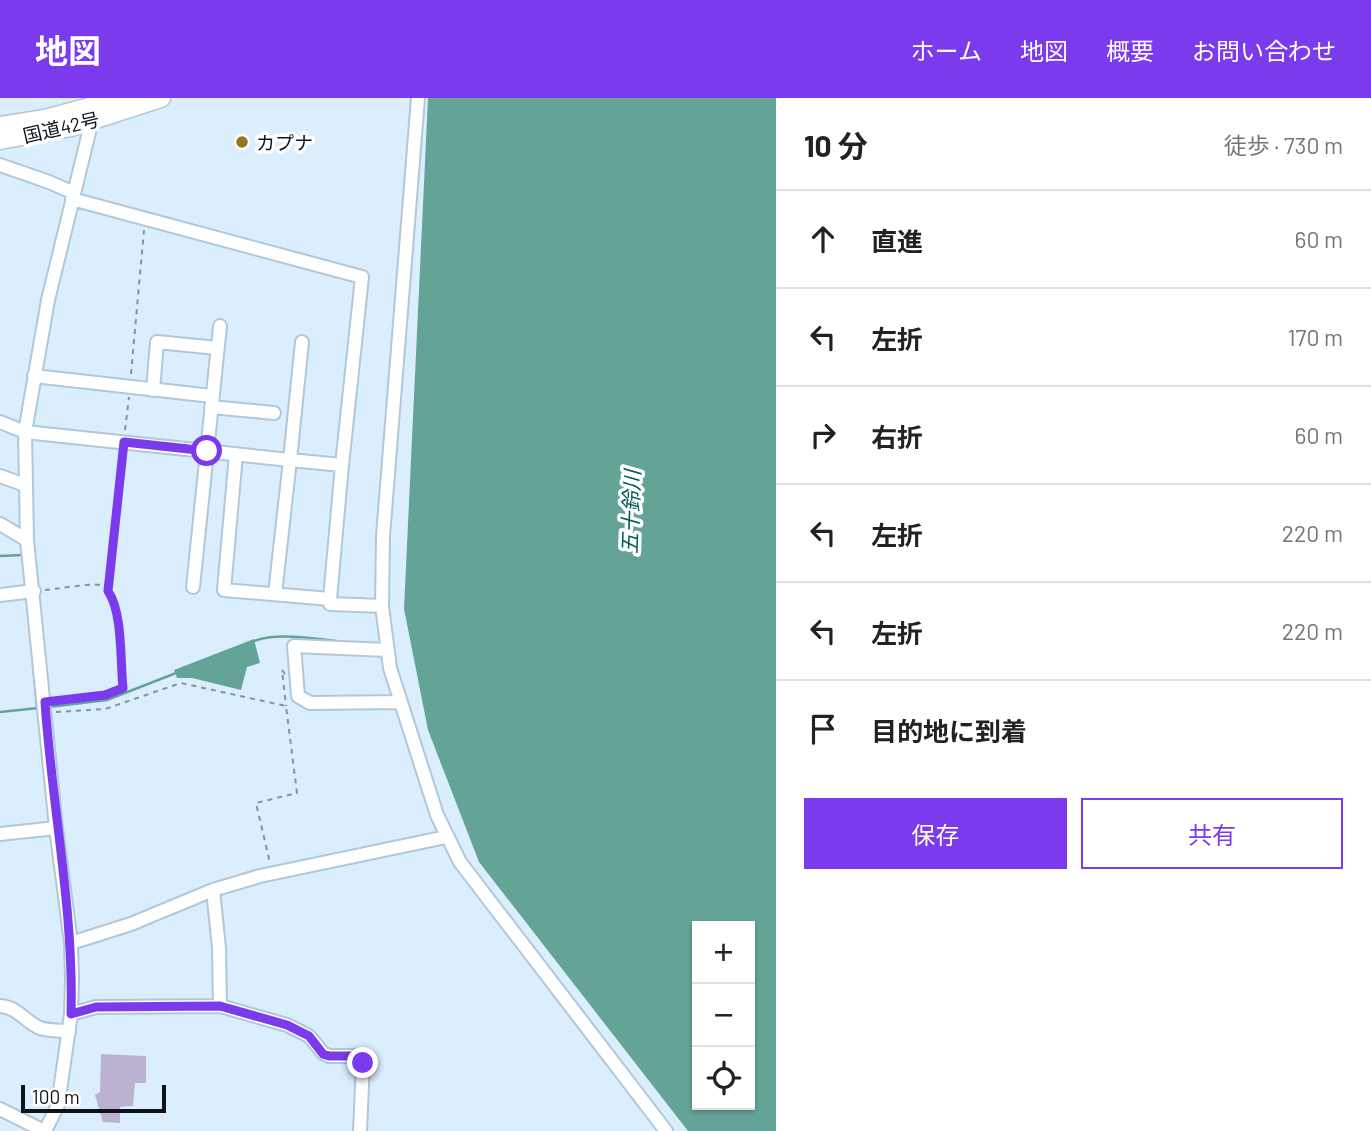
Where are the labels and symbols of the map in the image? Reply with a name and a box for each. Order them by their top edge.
street label: 国道42号 [21,107,101,147]
place label: カプナ [256,131,313,154]
marker: カプナ [234,134,250,150]
route start [191,435,222,466]
water label: 五十鈴川 [616,468,644,554]
route end [347,1047,378,1078]
scale bar [21,1082,166,1114]

